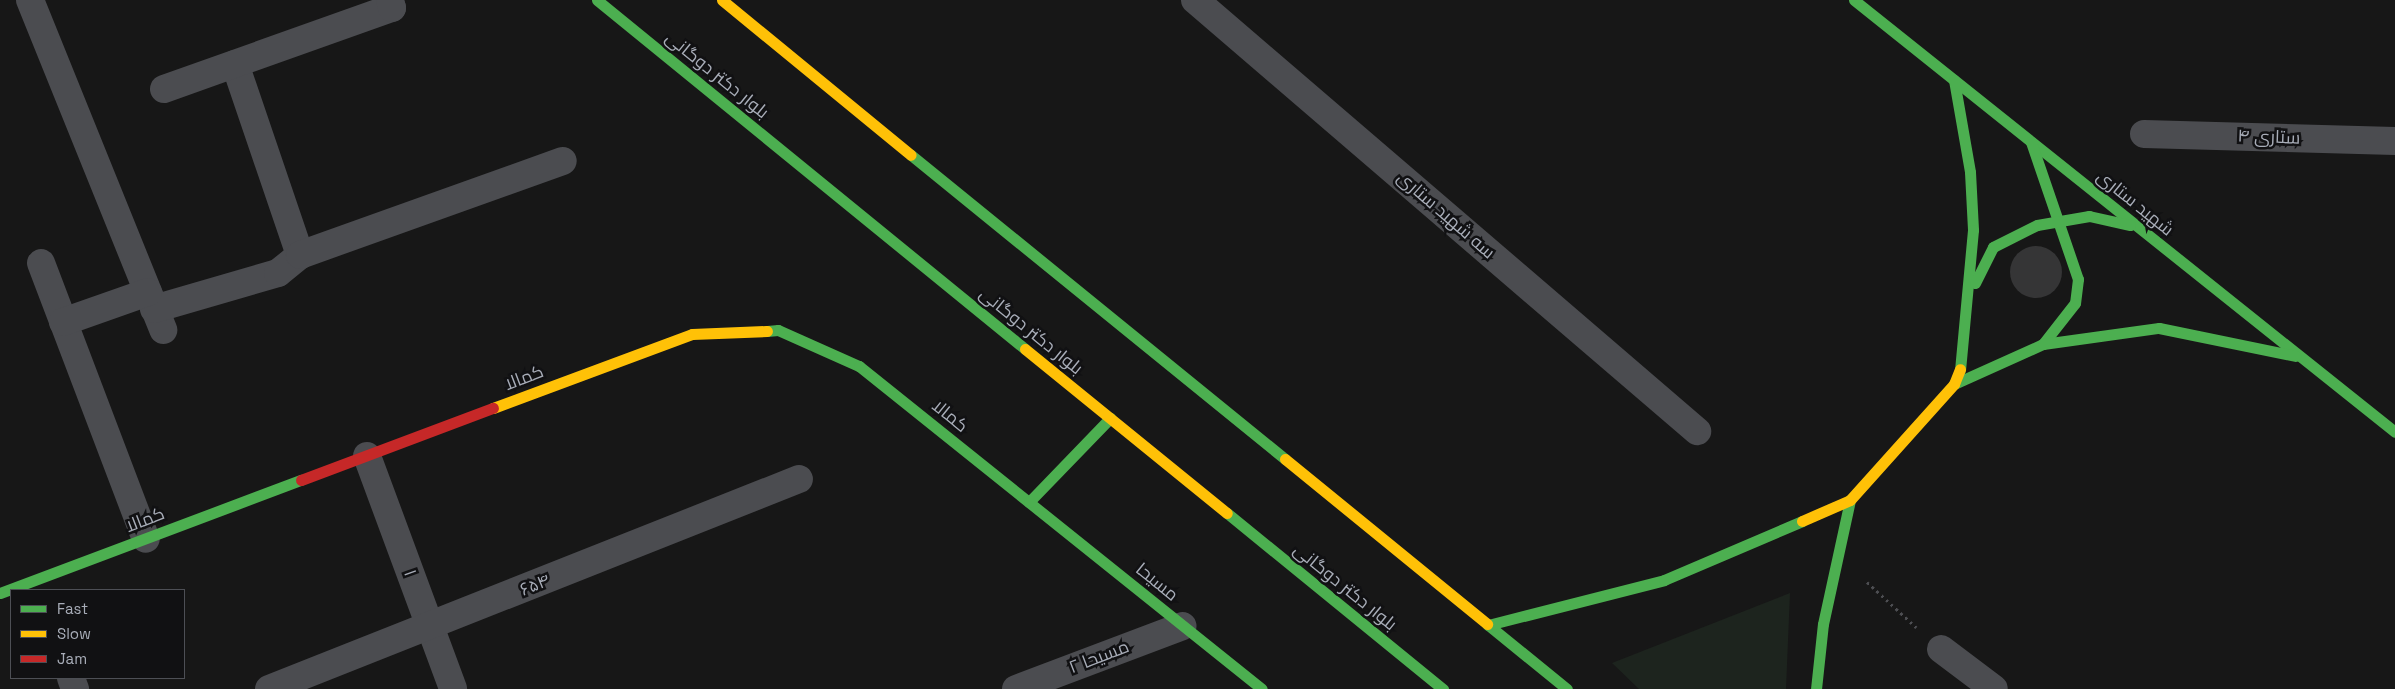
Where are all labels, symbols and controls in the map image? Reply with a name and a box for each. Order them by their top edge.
street label: بلوار دکتر دوگانی [661,27,773,123]
street label: ستاری ۴ [2237,125,2301,149]
street label: شهید ستاری [2092,165,2178,241]
street label: سه شهید ستاری [1393,167,1499,263]
street label: بلوار دکتر دوگانی [975,283,1087,379]
street label: کمالا [501,361,547,395]
street label: کمالا [928,395,972,437]
street label: کمالا [122,503,168,537]
street label: بلوار دکتر دوگانی [1289,539,1401,635]
street label: مسیحا [1131,558,1183,606]
street label: ۱ [399,567,421,579]
street label: ۶۵۴ [517,569,553,601]
legend [10,589,185,679]
text: Fast [57,599,88,618]
text: Slow [57,624,91,643]
street label: مسيحا ۲ [1066,636,1132,678]
text: Jam [57,649,87,668]

